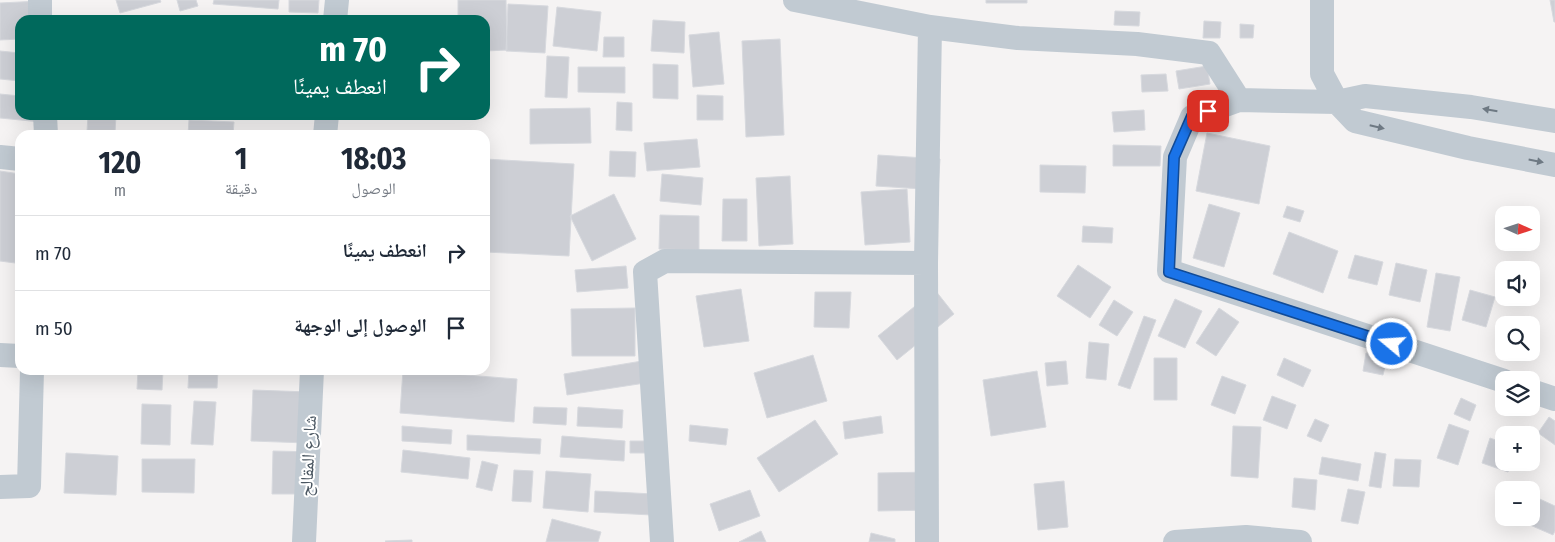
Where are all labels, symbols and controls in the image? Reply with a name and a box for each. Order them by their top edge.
text: 70 m [319,28,387,70]
icon: right [405,35,470,100]
text: انعطف يمينًا [293,73,387,100]
pin [1187,90,1229,132]
icon: arrive [1194,97,1222,125]
one-way arrow [1481,106,1497,114]
one-way arrow [1369,123,1384,131]
text: 1 [235,141,248,177]
text: 18:03 [341,141,407,177]
text: 120 [98,145,141,181]
one-way arrow [1528,157,1543,165]
text: دقيقة [225,179,257,198]
text: الوصول [352,179,396,198]
text: m [114,181,126,200]
north arrow [1495,206,1540,251]
map controls [1495,206,1540,526]
text: انعطف يمينًا [342,239,427,262]
icon: right [442,239,470,267]
text: 70 m [35,242,71,265]
button: sound [1495,261,1540,306]
text: الوصول إلى الوجهة [294,314,427,337]
icon: arrive [442,314,470,342]
button: search [1495,316,1540,361]
text: 50 m [35,317,73,340]
position arrow [1365,317,1417,369]
button: layers [1495,371,1540,416]
street label: شارع المقالح [295,415,322,497]
button: + [1495,426,1540,471]
button: − [1495,481,1540,526]

